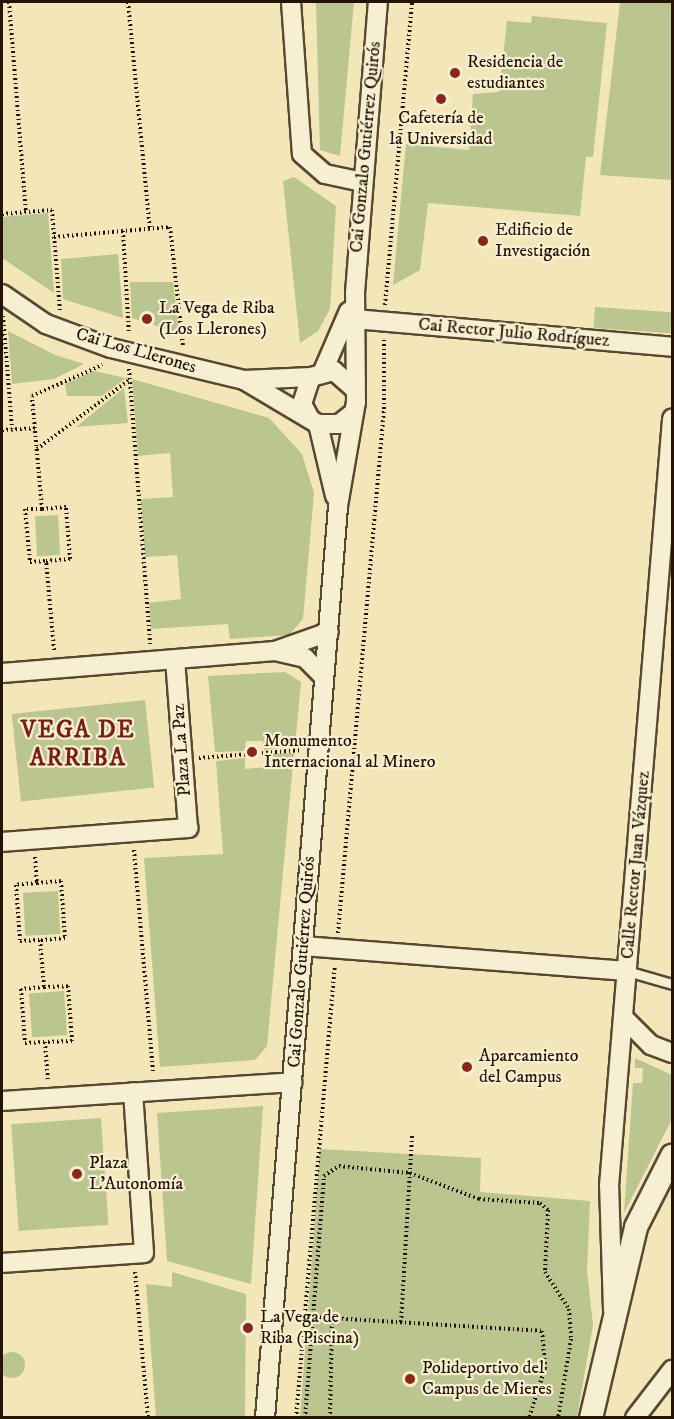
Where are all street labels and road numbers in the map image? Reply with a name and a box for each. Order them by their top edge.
street label: Cai Gonzalo Gutiérrez Quirós [346,40,386,254]
street label: Cai Rector Julio Rodríguez [417,314,611,352]
street label: Cai Los Llerones [73,324,199,378]
street label: Plaza La Paz [168,703,196,797]
street label: Calle Rector Juan Vázquez [617,770,655,960]
street label: Cai Gonzalo Gutiérrez Quirós [284,855,320,1069]

